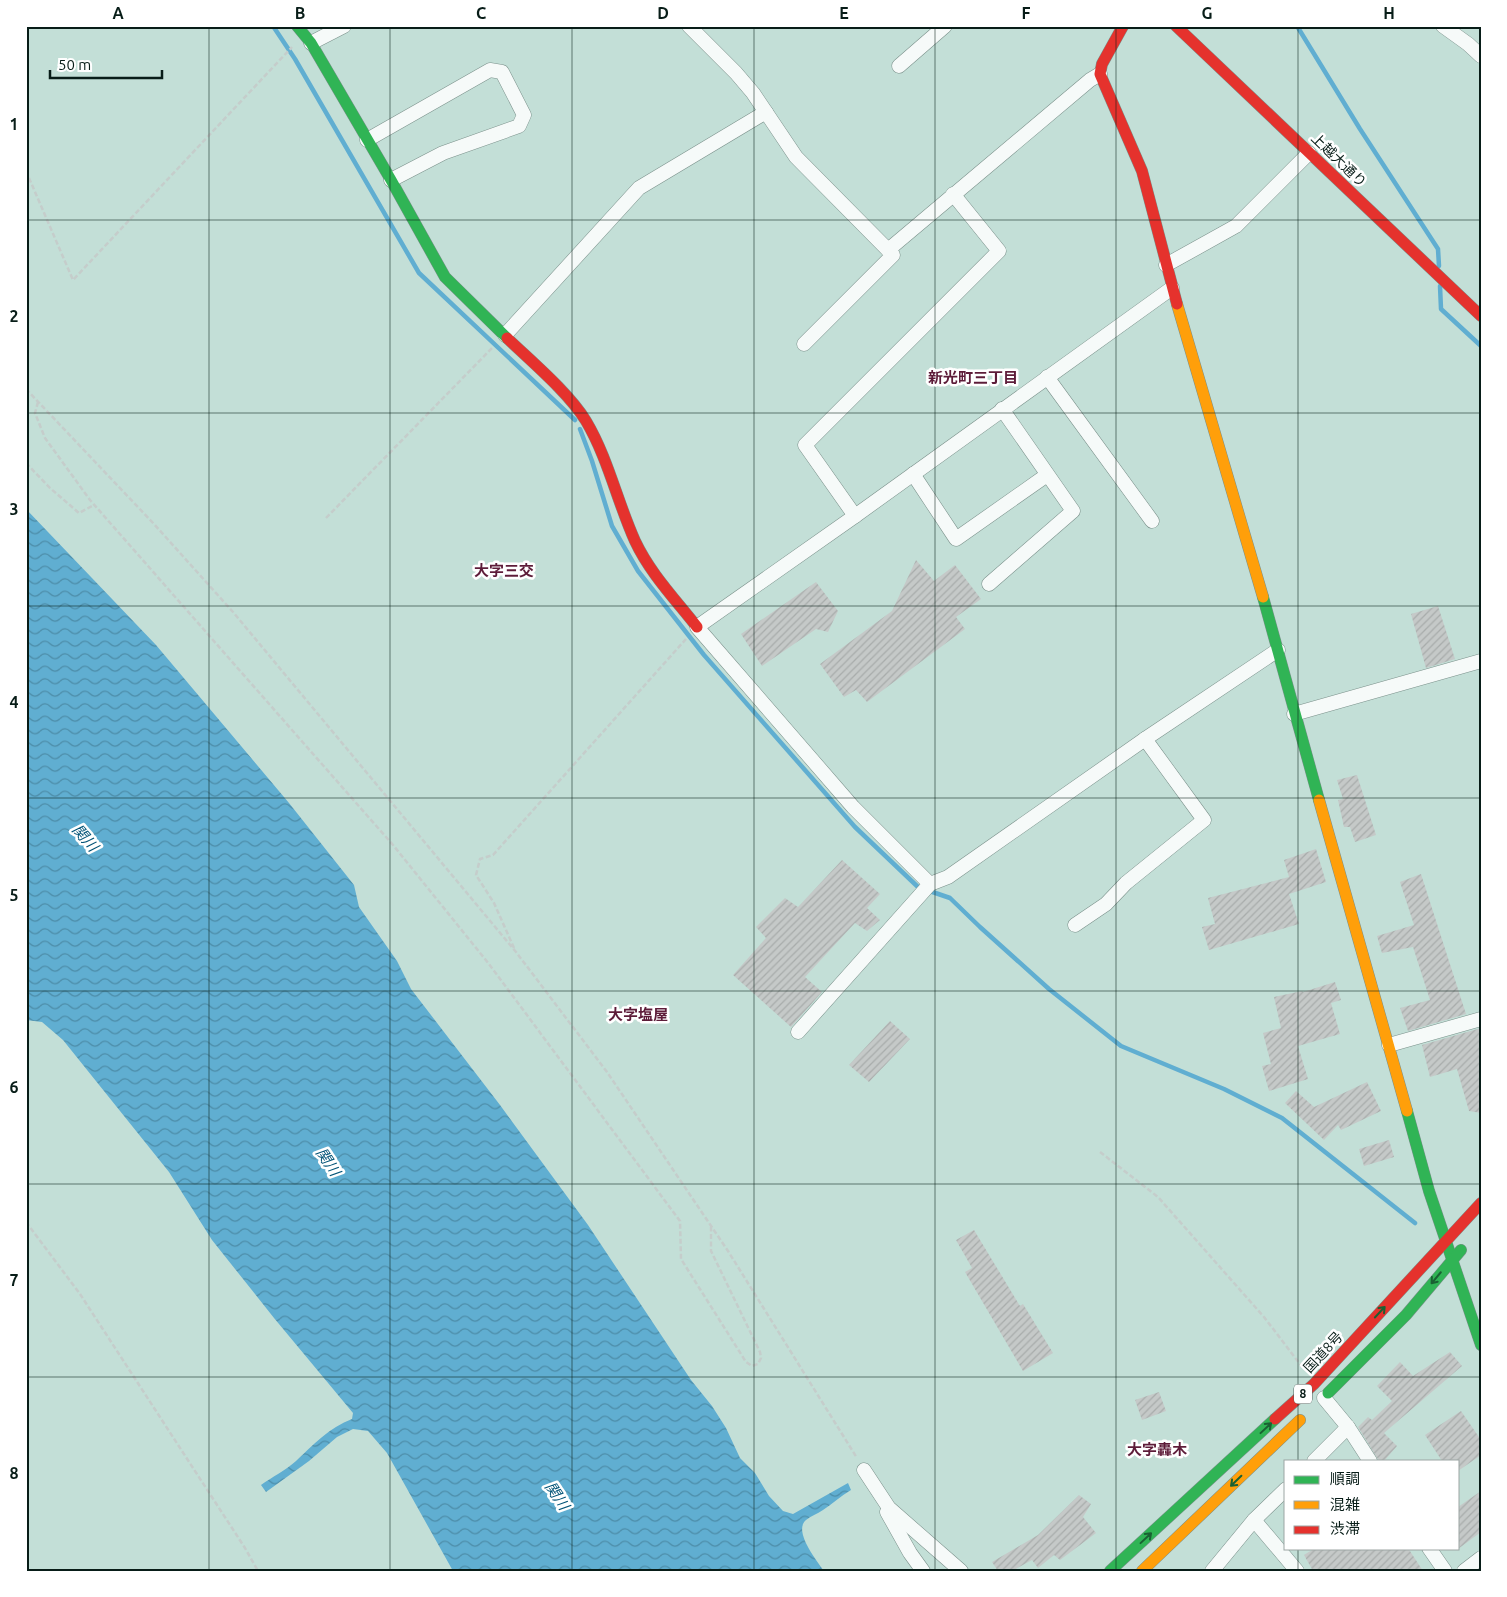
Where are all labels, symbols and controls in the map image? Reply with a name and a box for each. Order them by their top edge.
text: A [112,4,124,22]
text: B [295,4,305,22]
text: C [476,4,486,22]
text: D [657,4,669,22]
text: E [839,4,849,22]
text: F [1022,4,1031,22]
text: G [1201,4,1213,22]
text: H [1383,4,1395,22]
scale bar [50,48,162,80]
text: 50 m [58,56,91,73]
text: 1 [9,115,19,133]
street label: 上越大通り [1308,130,1370,190]
text: 2 [9,307,19,325]
district label: 新光町三丁目 [928,369,1018,386]
text: 3 [9,500,19,518]
district label: 大字三交 [474,562,534,579]
text: 4 [9,693,19,711]
water label: 関川 [69,821,103,856]
text: 5 [9,886,19,904]
district label: 大字塩屋 [608,1006,668,1023]
text: 6 [9,1078,19,1096]
water label: 関川 [313,1145,345,1181]
text: 7 [9,1271,19,1289]
one-way arrow [1431,1272,1442,1285]
one-way arrow [1374,1306,1386,1319]
street label: 国道8号 [1300,1328,1346,1376]
road number: 8 [1294,1385,1312,1404]
one-way arrow [1259,1422,1272,1434]
district label: 大字轟木 [1127,1441,1187,1458]
legend [1284,1460,1460,1550]
text: 8 [9,1464,19,1482]
text: 順調 [1330,1470,1360,1487]
one-way arrow [1230,1475,1243,1487]
water label: 関川 [542,1479,574,1515]
text: 混雑 [1330,1496,1360,1513]
text: 渋滞 [1330,1520,1360,1537]
one-way arrow [1140,1532,1153,1544]

